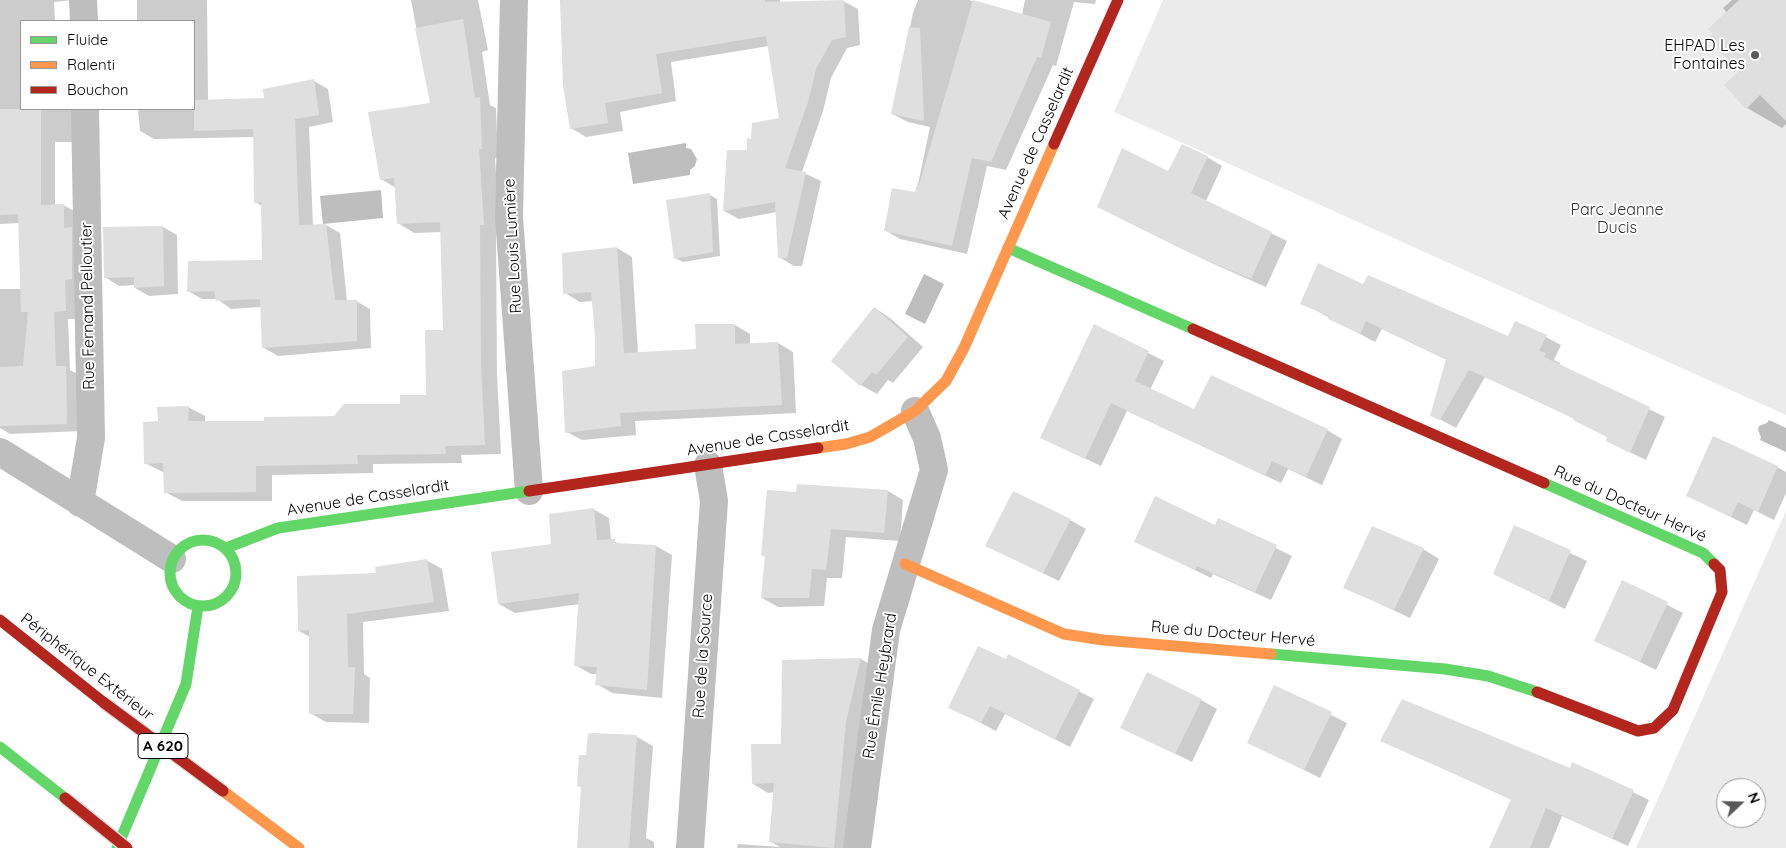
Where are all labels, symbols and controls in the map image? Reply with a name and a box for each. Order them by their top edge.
legend [20,20,195,110]
text: Fluide [67,30,108,49]
place label: EHPAD Les Fontaines [1664,36,1745,74]
marker: EHPAD Les Fontaines [1749,49,1761,61]
text: Ralenti [67,55,115,74]
street label: Avenue de Casselardit [994,64,1078,222]
text: Bouchon [67,80,128,99]
street label: Rue Louis Lumière [500,178,526,314]
park label: Parc Jeanne Ducis [1570,200,1664,238]
street label: Rue Fernand Pelloutier [77,222,99,390]
street label: Avenue de Casselardit [685,416,851,460]
street label: Rue du Docteur Hervé [1551,462,1709,546]
street label: Avenue de Casselardit [285,476,451,520]
street label: Rue de la Source [689,593,717,719]
street label: Périphérique Extérieur [17,609,157,725]
street label: Rue Émile Heybrard [859,612,901,760]
street label: Rue du Docteur Hervé [1150,617,1316,651]
road number: A 620 [138,734,188,758]
north arrow [1716,778,1766,828]
text: N [1744,790,1764,806]

